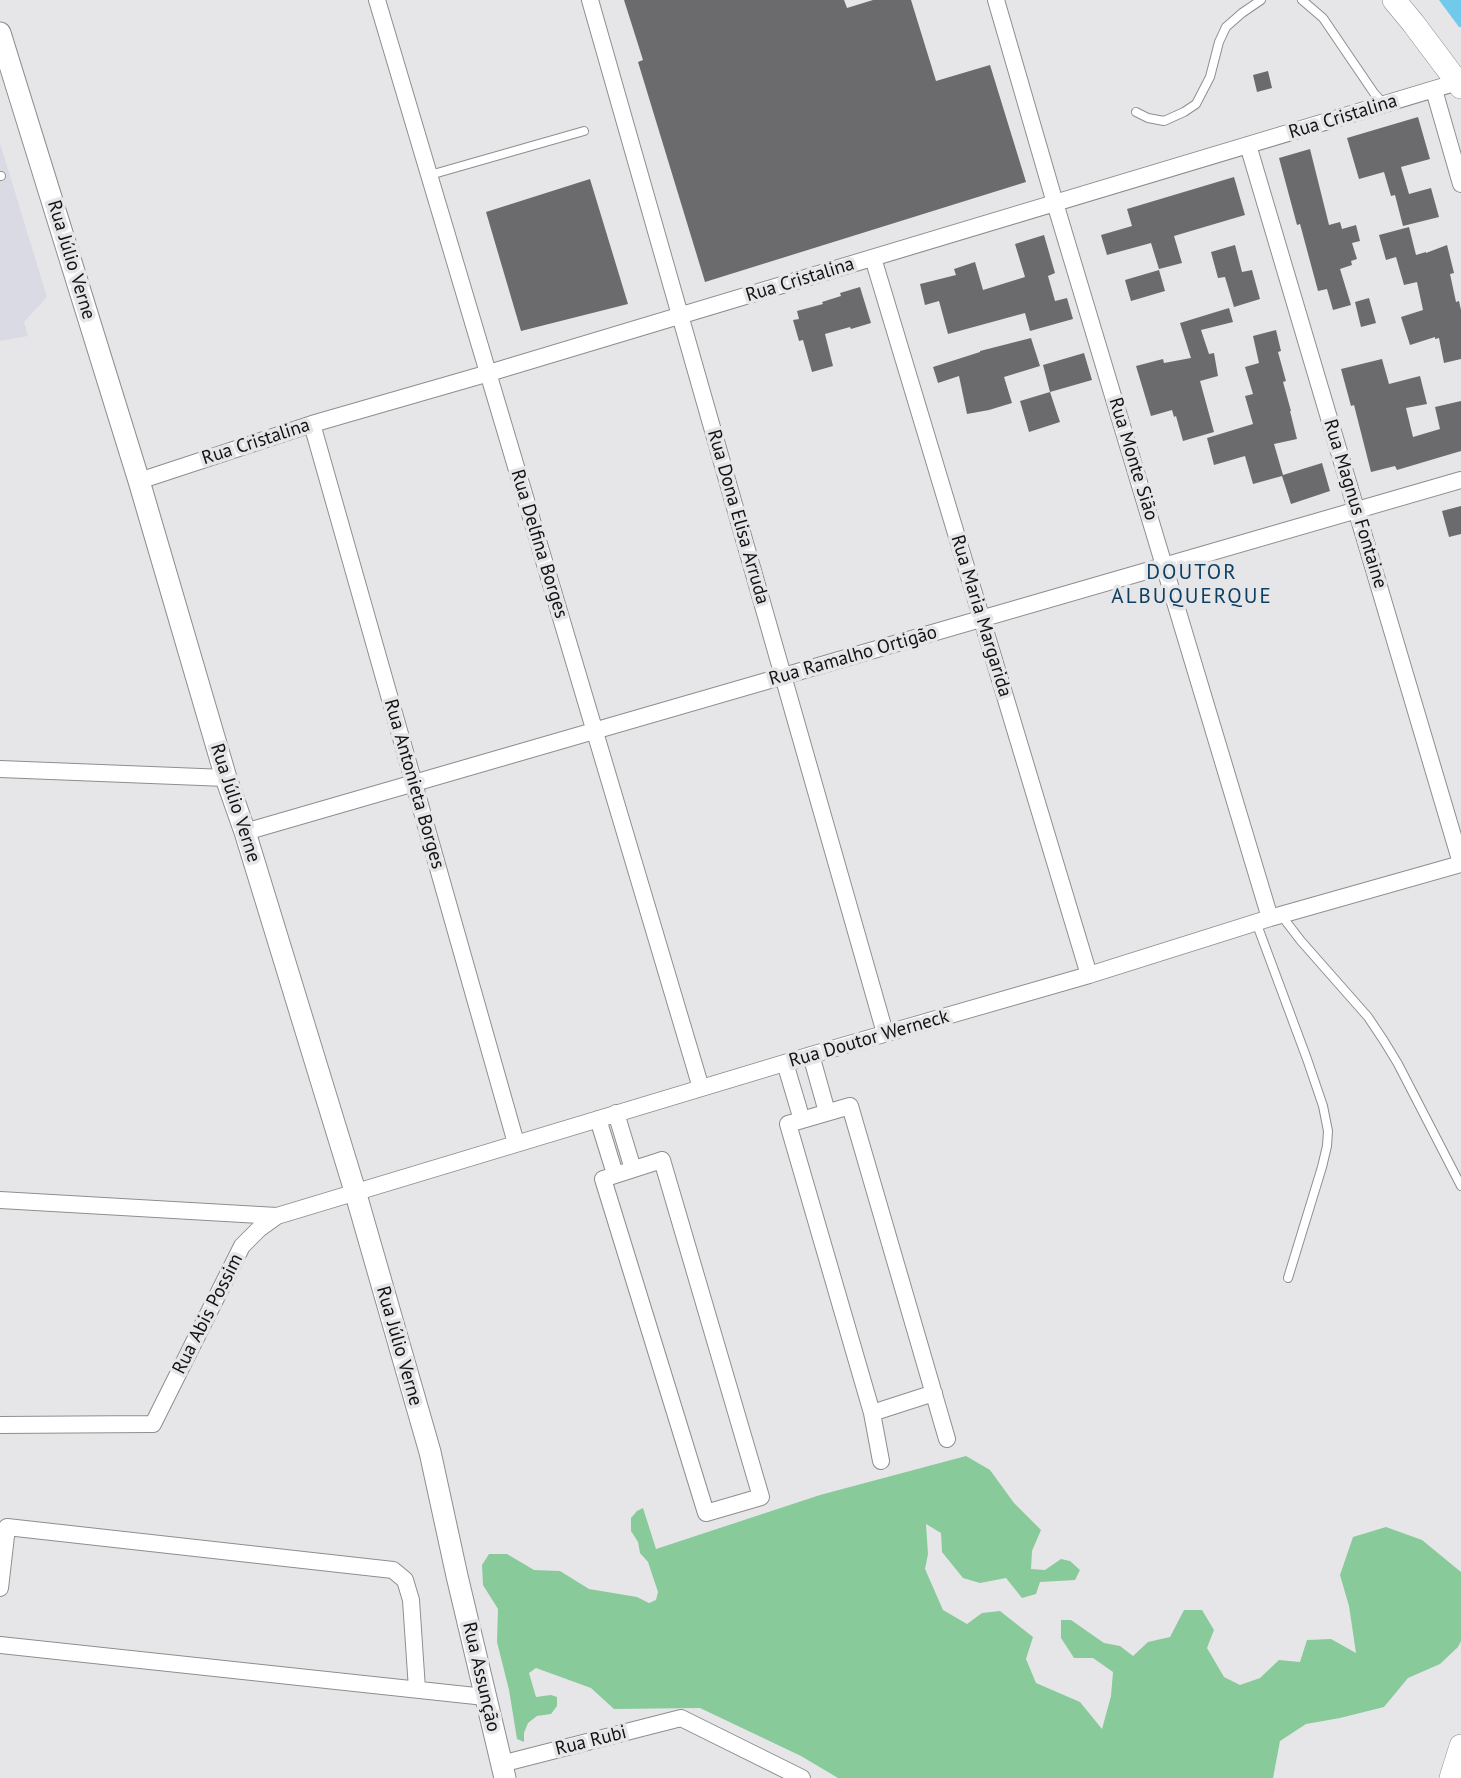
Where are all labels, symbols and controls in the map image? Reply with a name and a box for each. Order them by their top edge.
street label: Rua Cristalina [1286,90,1400,144]
street label: Rua Júlio Verne [42,198,100,322]
street label: Rua Cristalina [743,253,857,307]
street label: Rua Monte Sião [1104,395,1162,523]
street label: Rua Cristalina [199,414,313,470]
street label: Rua Magnus Fontaine [1318,417,1392,591]
street label: Rua Dona Elisa Arruda [702,427,774,607]
street label: Rua Delfina Borges [506,467,572,621]
street label: Rua Maria Margarida [946,532,1016,700]
district label: DOUTOR ALBUQUERQUE [1113,560,1271,610]
street label: Rua Ramalho Ortigão [766,621,940,691]
street label: Rua Antonieta Borges [379,697,449,871]
street label: Rua Júlio Verne [205,741,265,865]
street label: Rua Doutor Werneck [786,1005,952,1073]
street label: Rua Abis Possim [168,1250,248,1378]
street label: Rua Júlio Verne [371,1284,427,1408]
street label: Rua Assunção [457,1620,505,1734]
street label: Rua Rubi [553,1721,629,1761]

